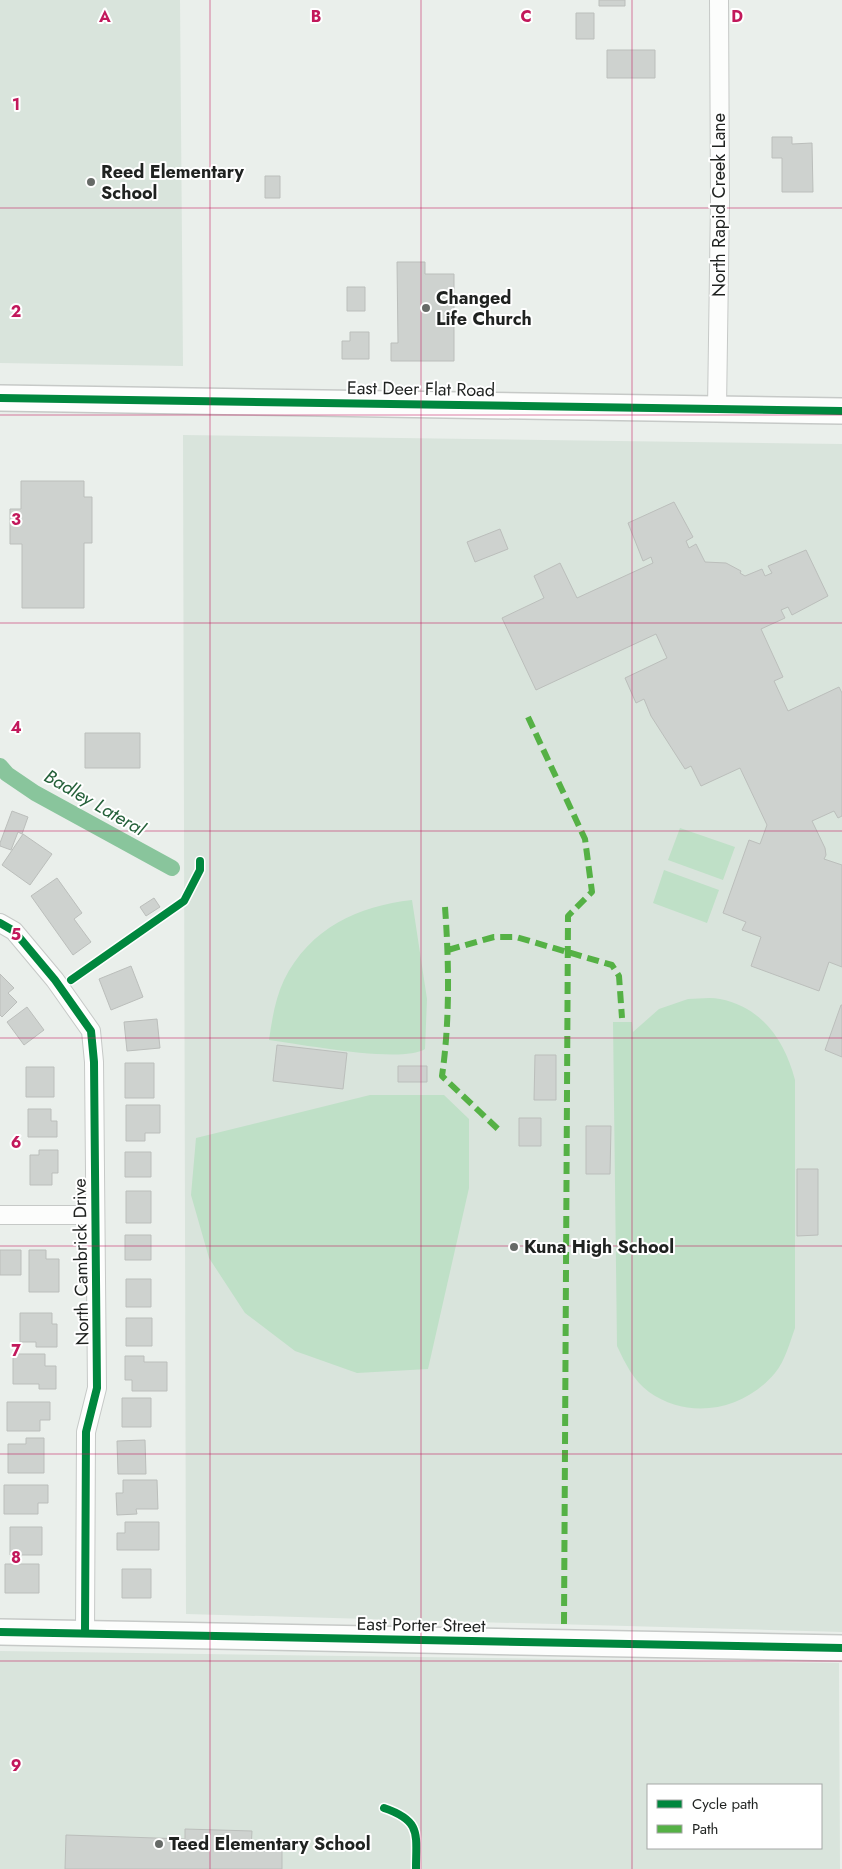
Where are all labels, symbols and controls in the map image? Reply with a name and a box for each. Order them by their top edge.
text: A [98,5,111,28]
text: B [311,5,321,28]
text: C [520,5,532,28]
text: D [731,5,743,28]
text: 1 [12,93,20,116]
street label: North Rapid Creek Lane [706,113,732,297]
place label: Reed Elementary School [101,159,245,206]
marker: Reed Elementary School [85,176,97,188]
place label: Changed Life Church [436,285,532,332]
text: 2 [11,300,21,323]
marker: Changed Life Church [420,302,432,314]
street label: East Deer Flat Road [347,375,495,403]
text: 3 [11,508,21,531]
text: 4 [10,716,22,739]
water label: Badley Lateral [39,763,151,843]
text: 5 [11,923,21,946]
text: 6 [11,1131,21,1154]
street label: North Cambrick Drive [67,1178,95,1346]
place label: Kuna High School [524,1234,674,1260]
marker: Kuna High School [508,1241,520,1253]
text: 7 [11,1339,21,1362]
text: 8 [11,1546,21,1569]
street label: East Porter Street [356,1611,486,1639]
text: 9 [11,1754,21,1777]
legend [647,1784,822,1849]
text: Cycle path [692,1793,759,1815]
text: Path [692,1818,718,1840]
place label: Teed Elementary School [169,1831,371,1857]
marker: Teed Elementary School [153,1838,165,1850]

